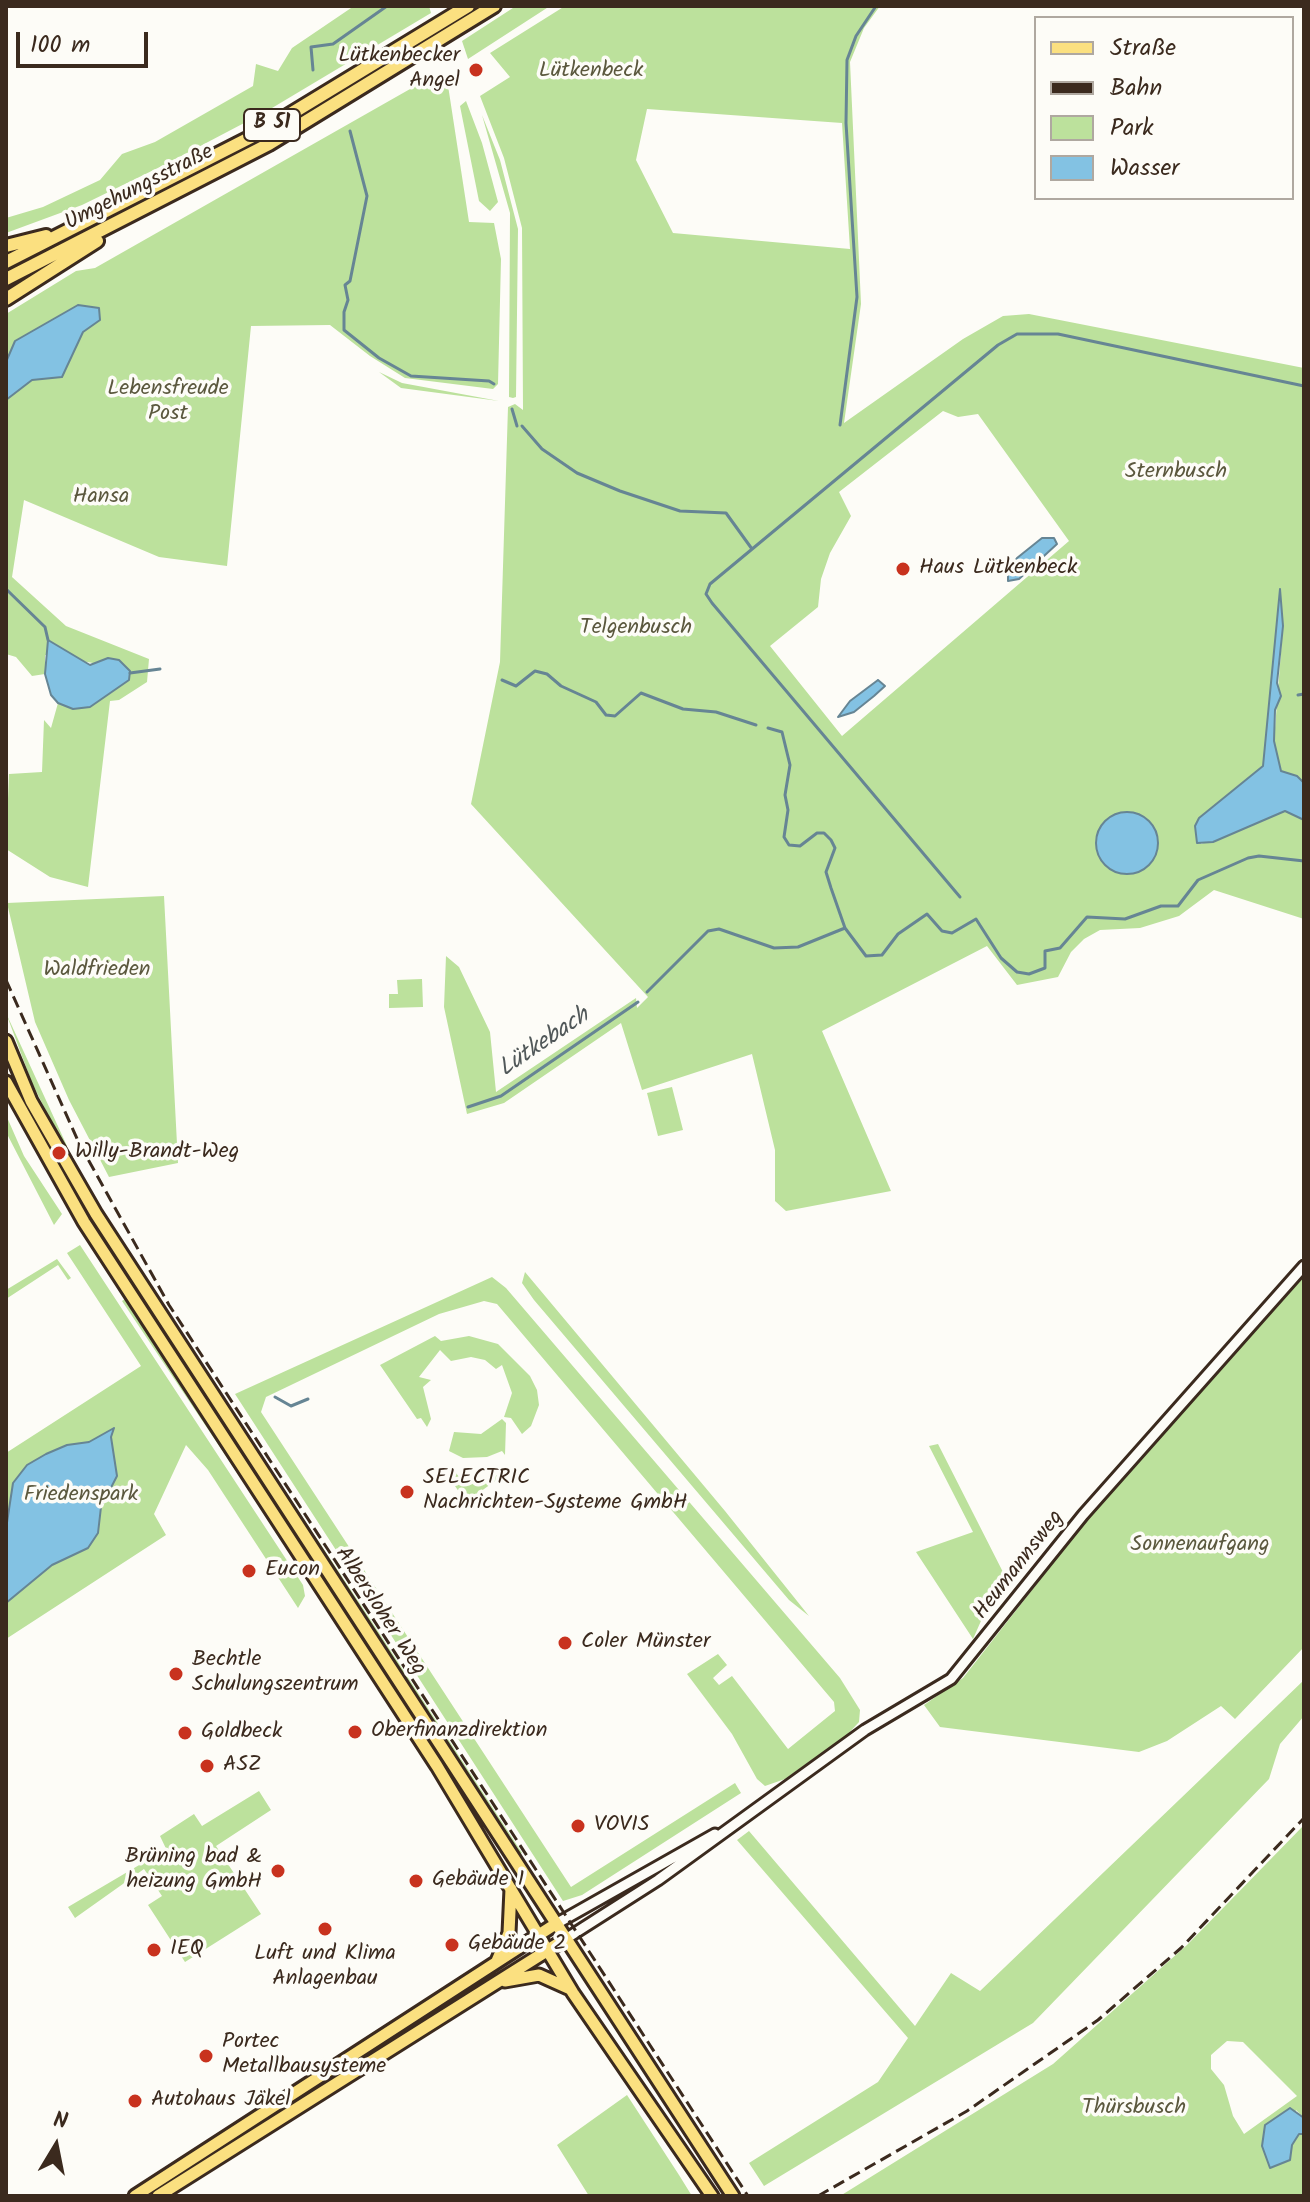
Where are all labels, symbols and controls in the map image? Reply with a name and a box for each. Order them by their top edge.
scale bar [20,16,152,66]
legend [1034,16,1294,200]
text: 100 m [30,26,90,65]
text: Straße [1110,29,1176,68]
place label: Lütkenbecker Angel [338,44,460,96]
park label: Lütkenbeck [539,59,643,85]
marker: Lütkenbecker Angel [467,61,485,79]
text: Bahn [1110,69,1162,108]
road number: B 51 [244,109,300,141]
text: Park [1110,109,1154,148]
street label: Umgehungsstraße [61,140,219,238]
text: Wasser [1110,149,1179,188]
park label: Lebensfreude Post [107,377,229,428]
park label: Sternbusch [1125,460,1227,486]
park label: Hansa [73,485,129,511]
place label: Haus Lütkenbeck [919,556,1077,582]
marker: Haus Lütkenbeck [894,560,912,578]
park label: Telgenbusch [580,616,692,642]
park label: Waldfrieden [43,958,151,984]
water label: Lütkebach [494,1003,596,1085]
place label: Willy-Brandt-Weg [75,1140,239,1166]
marker: Willy-Brandt-Weg [50,1144,68,1162]
place label: SELECTRIC Nachrichten-Systeme GmbH [423,1466,687,1518]
park label: Friedenspark [24,1483,138,1509]
marker: SELECTRIC Nachrichten-Systeme GmbH [398,1483,416,1501]
street label: Heumannsweg [969,1506,1071,1626]
park label: Sonnenaufgang [1131,1533,1269,1559]
street label: Albersloher Weg [328,1543,430,1681]
place label: Eucon [265,1558,320,1584]
marker: Eucon [240,1562,258,1580]
place label: Coler Münster [581,1630,710,1656]
marker: Coler Münster [556,1634,574,1652]
place label: Bechtle Schulungszentrum [192,1648,359,1700]
marker: Bechtle Schulungszentrum [167,1665,185,1683]
place label: Oberfinanzdirektion [371,1719,547,1745]
place label: Goldbeck [201,1720,282,1746]
marker: Oberfinanzdirektion [346,1723,364,1741]
marker: Goldbeck [176,1724,194,1742]
place label: ASZ [223,1753,262,1779]
marker: ASZ [198,1757,216,1775]
place label: VOVIS [594,1813,649,1839]
marker: VOVIS [569,1817,587,1835]
place label: Brüning bad & heizung GmbH [125,1845,262,1896]
marker: Brüning bad & heizung GmbH [269,1862,287,1880]
place label: Gebäude 1 [432,1868,524,1894]
marker: Gebäude 1 [407,1872,425,1890]
marker: Luft und Klima Anlagenbau [316,1920,334,1938]
place label: Gebäude 2 [468,1932,566,1958]
marker: Gebäude 2 [443,1936,461,1954]
place label: IEQ [170,1937,204,1963]
marker: IEQ [145,1941,163,1959]
place label: Luft und Klima Anlagenbau [254,1942,396,1994]
place label: Portec Metallbausysteme [222,2030,386,2082]
marker: Portec Metallbausysteme [197,2047,215,2065]
place label: Autohaus Jäkel [151,2088,291,2114]
marker: Autohaus Jäkel [126,2092,144,2110]
park label: Thürsbusch [1082,2096,1186,2122]
text: N [50,2103,70,2140]
north arrow [16,2106,96,2186]

